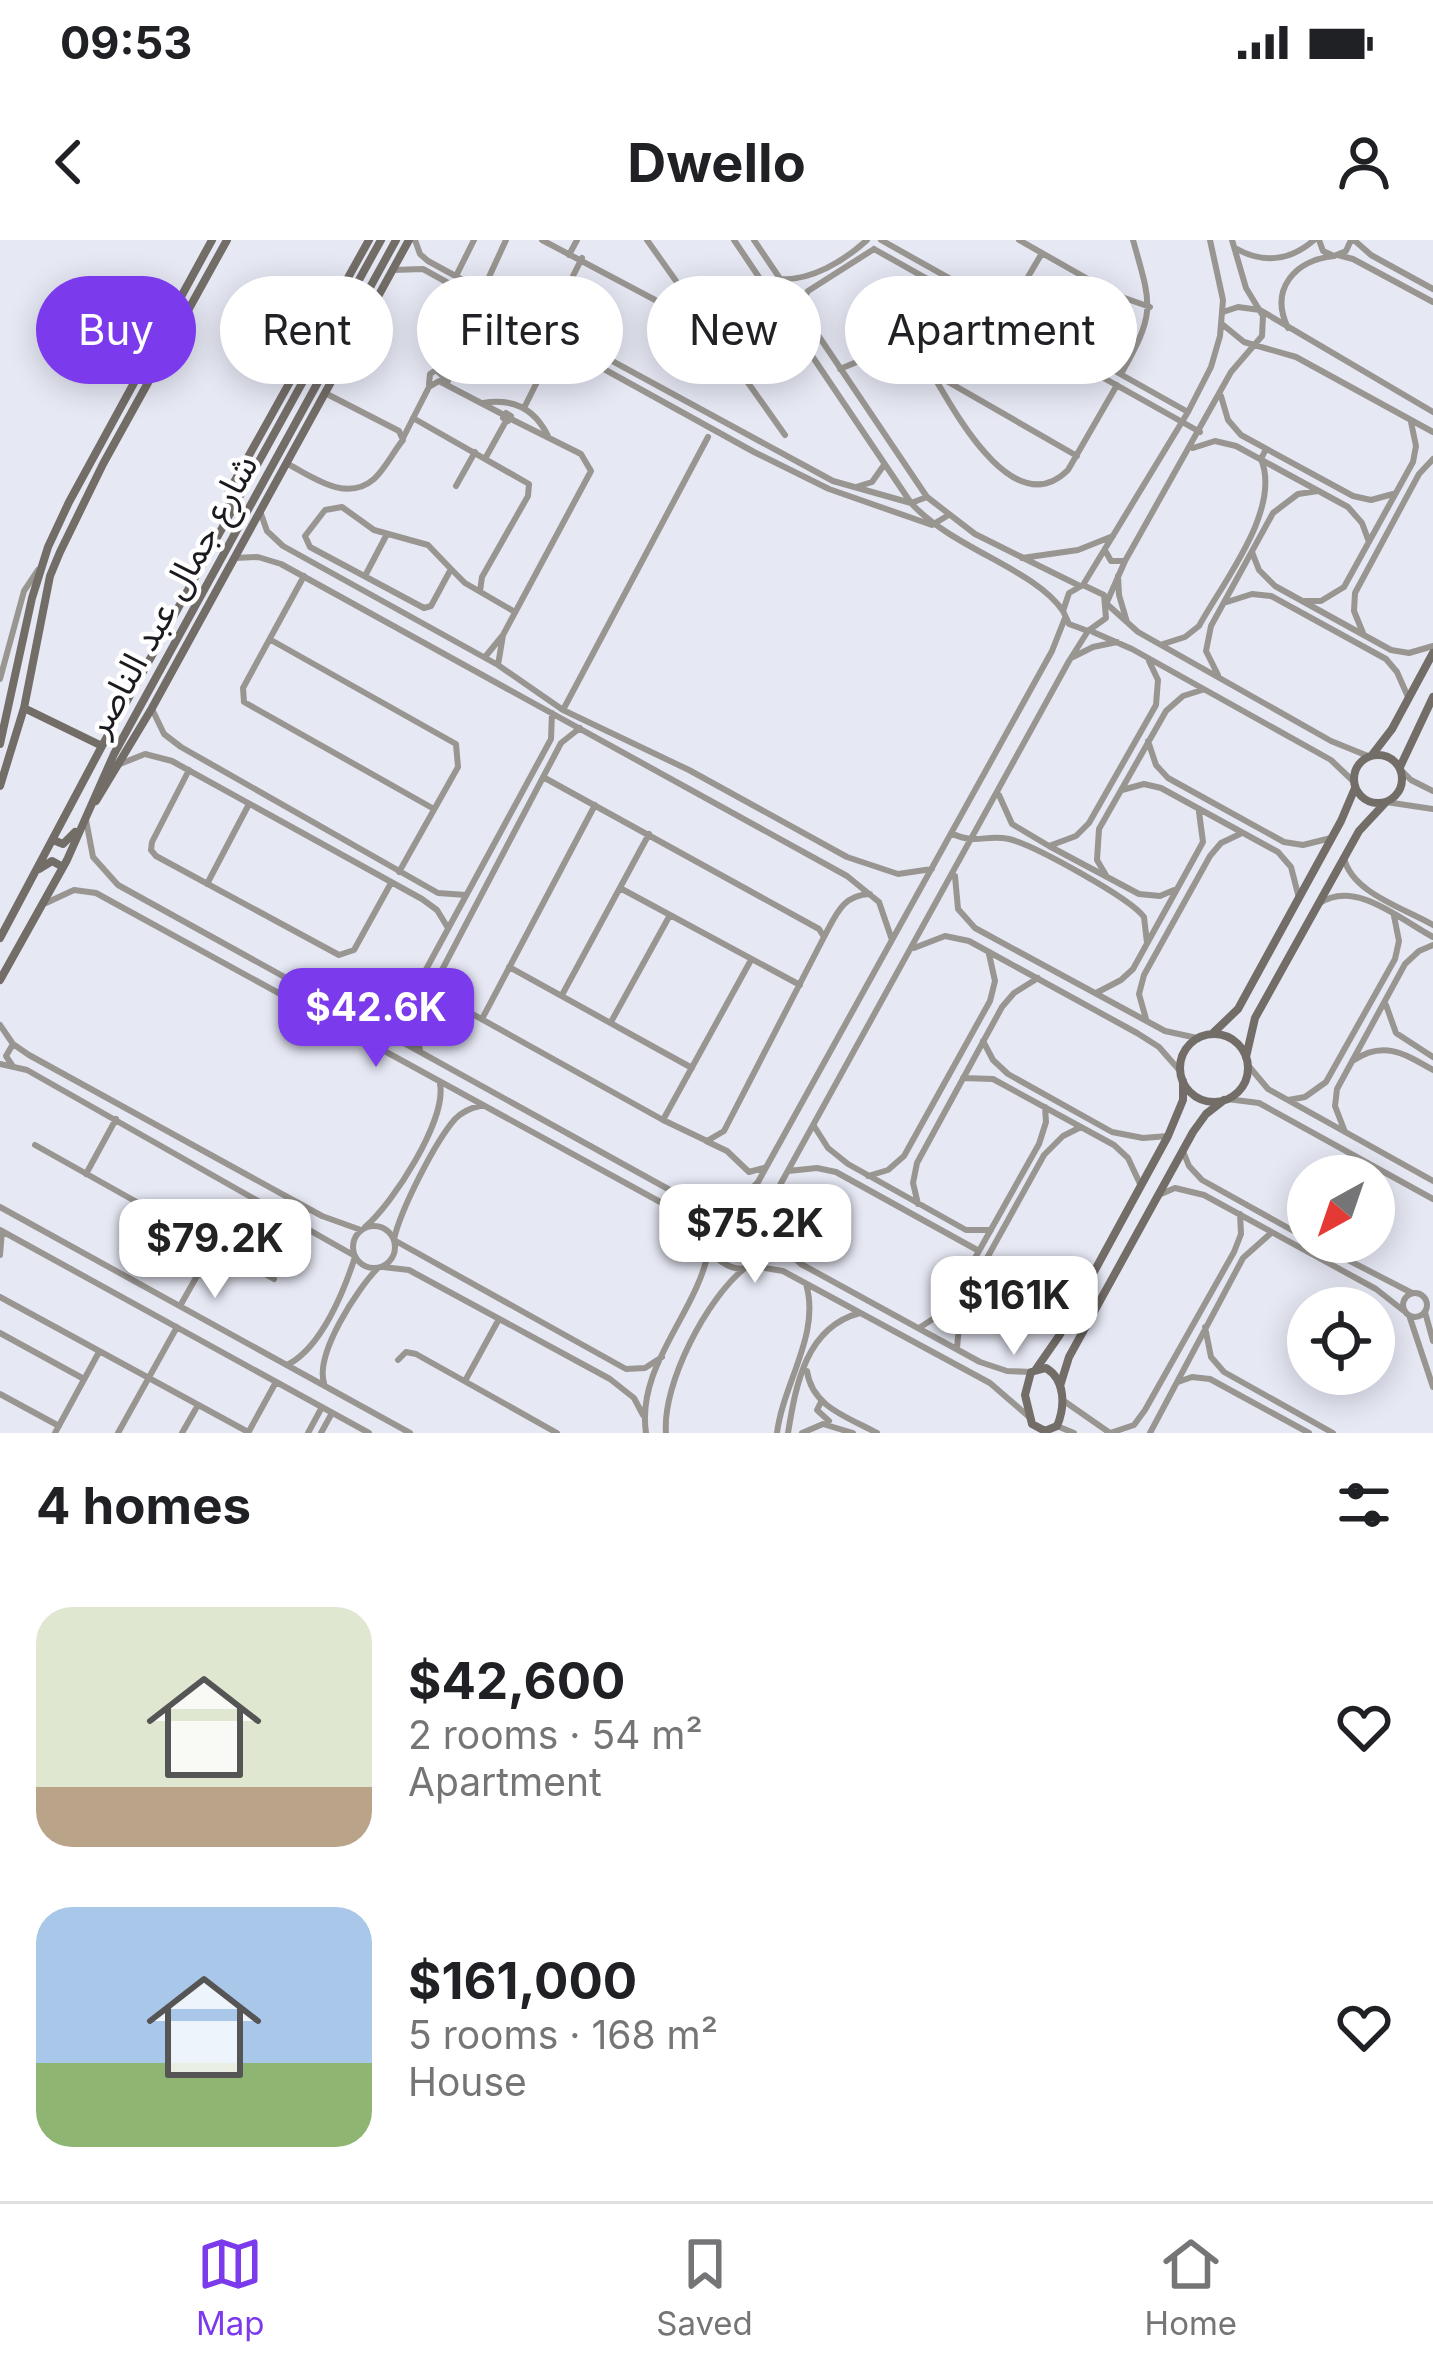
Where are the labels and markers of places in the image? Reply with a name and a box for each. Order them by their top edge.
pin: $42.6K [278,968,474,1070]
pin: $75.2K [657,1184,853,1286]
pin: $79.2K [117,1199,313,1301]
pin: $161K [930,1256,1098,1358]

